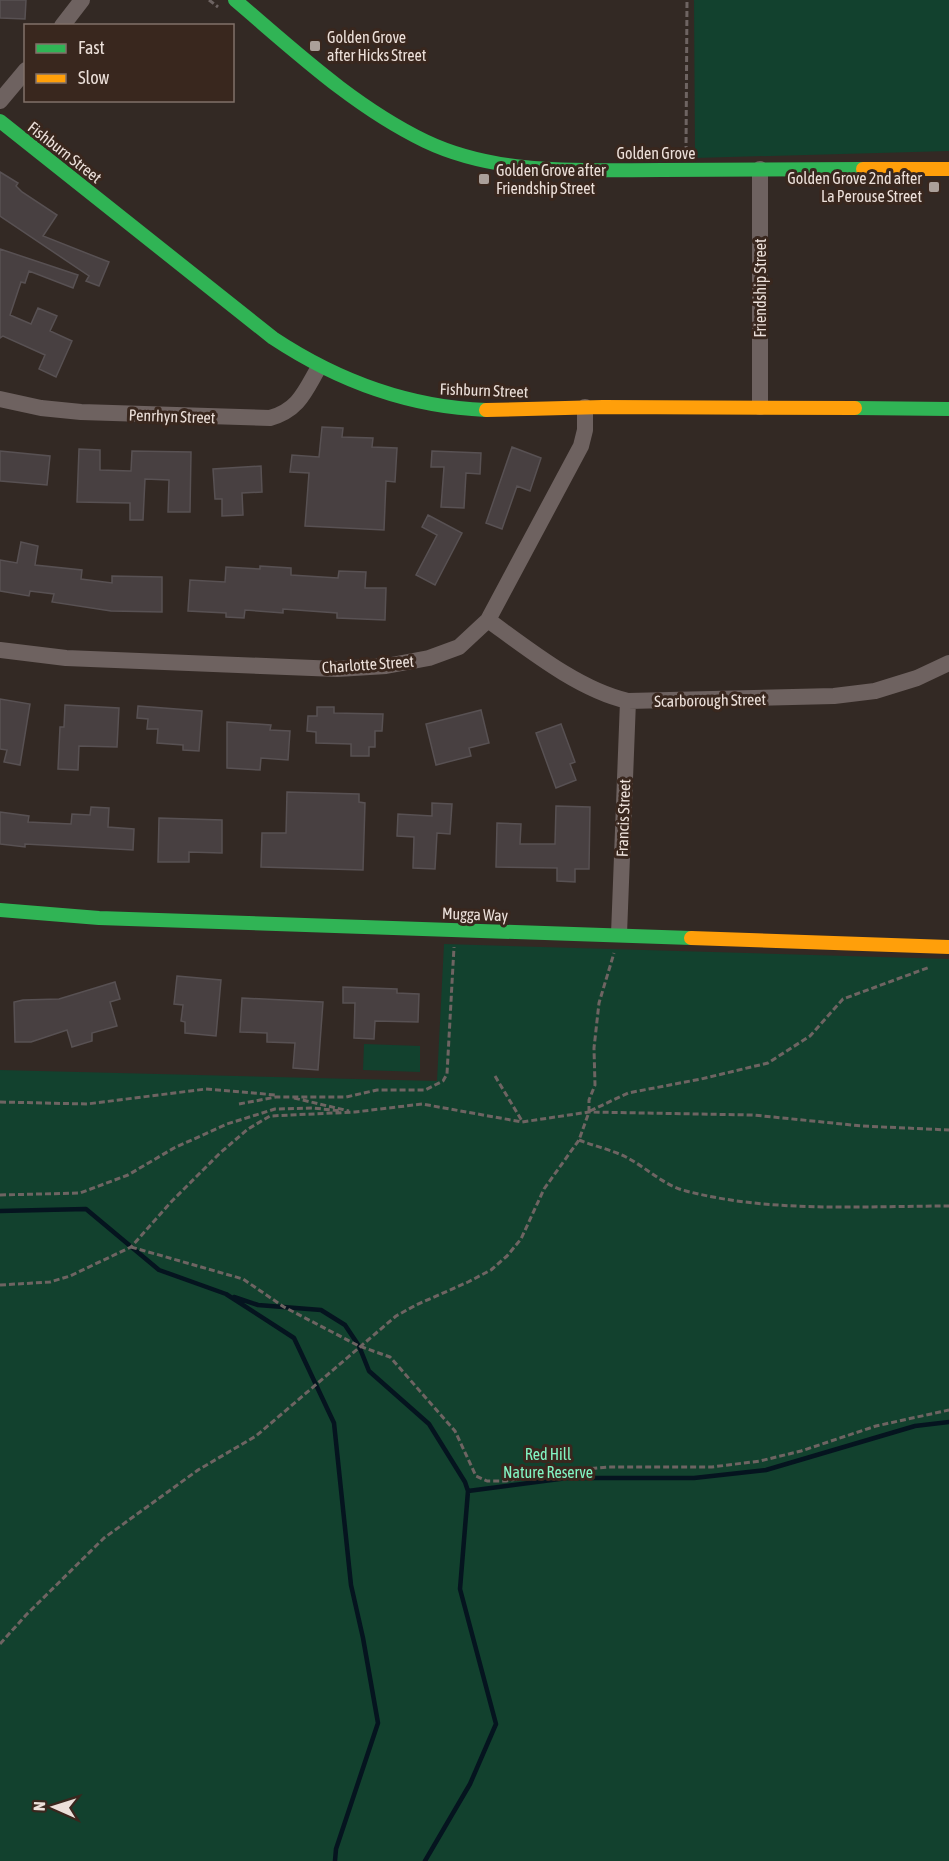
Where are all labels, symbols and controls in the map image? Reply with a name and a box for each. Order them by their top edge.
legend [24,24,234,102]
place label: Golden Grove after Hicks Street [327,28,427,64]
text: Fast [78,37,105,58]
marker: Golden Grove after Hicks Street [308,39,322,53]
text: Slow [78,67,109,88]
street label: Fishburn Street [25,118,106,187]
street label: Golden Grove [616,144,696,162]
place label: Golden Grove after Friendship Street [496,161,606,198]
place label: Golden Grove 2nd after La Perouse Street [787,169,922,205]
marker: Golden Grove after Friendship Street [477,172,491,186]
marker: Golden Grove 2nd after La Perouse Street [927,180,941,194]
street label: Friendship Street [751,238,770,338]
street label: Fishburn Street [439,379,529,401]
street label: Penrhyn Street [128,405,216,428]
street label: Charlotte Street [321,652,415,676]
street label: Scarborough Street [654,690,766,711]
street label: Francis Street [613,778,633,857]
street label: Mugga Way [441,904,509,925]
park label: Red Hill Nature Reserve [503,1445,593,1481]
north arrow [24,1777,84,1837]
text: N [30,1801,48,1811]

